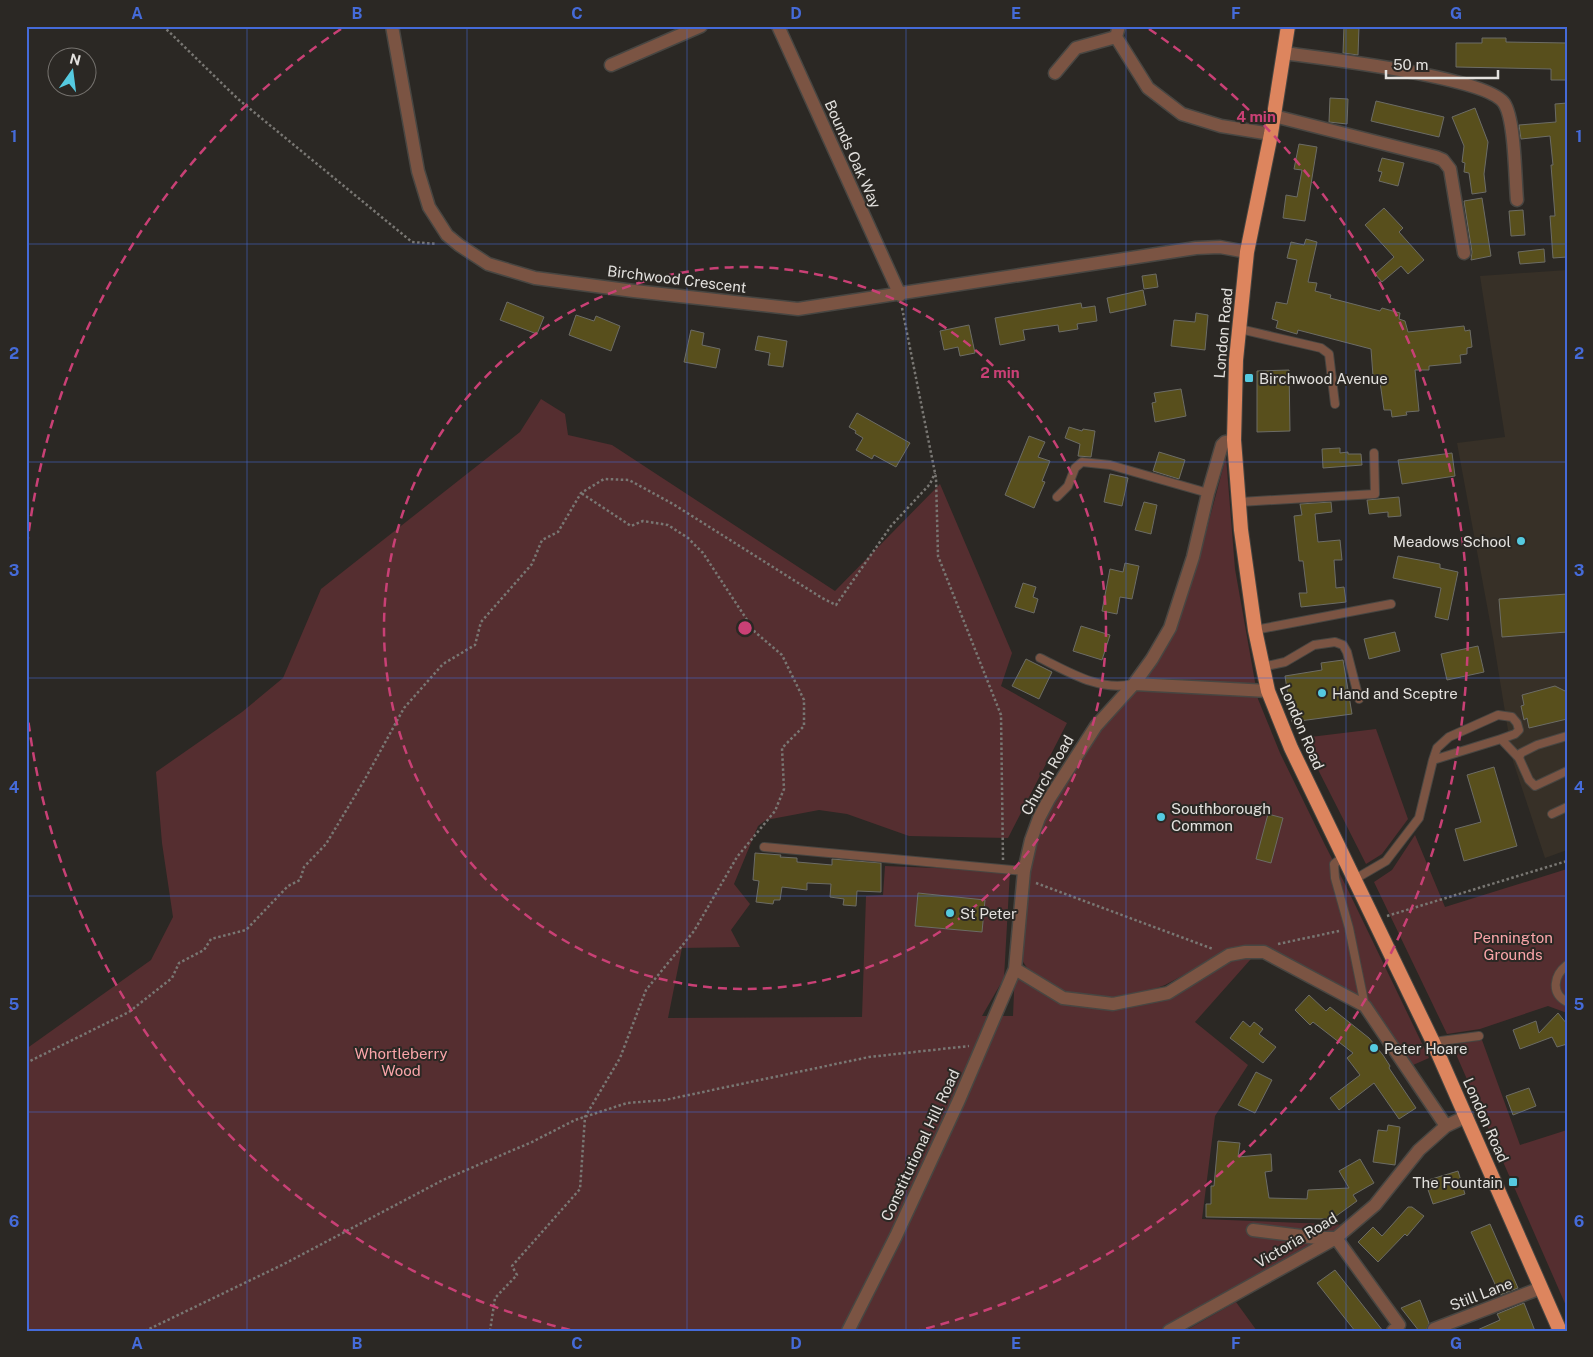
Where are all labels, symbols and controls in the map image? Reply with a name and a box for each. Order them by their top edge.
text: A [131,4,143,23]
text: B [352,4,363,23]
text: C [571,4,583,23]
text: D [790,4,802,23]
text: E [1011,4,1021,23]
text: F [1231,4,1241,23]
text: G [1450,4,1462,23]
north arrow [48,48,98,98]
scale bar [1386,48,1498,80]
text: N [68,50,82,68]
text: 50 m [1393,56,1428,73]
street label: Bounds Oak Way [821,97,885,211]
text: 4 min [1236,108,1276,125]
text: 1 [11,127,17,146]
text: 1 [1576,127,1582,146]
street label: Birchwood Crescent [606,262,748,296]
street label: London Road [1211,287,1235,379]
text: 2 [9,344,19,363]
text: 2 [1574,344,1584,363]
text: 2 min [980,364,1020,381]
place label: Birchwood Avenue [1259,370,1388,387]
marker: Birchwood Avenue [1243,372,1255,384]
place label: Meadows School [1393,533,1511,550]
marker: Meadows School [1515,535,1527,547]
text: 3 [9,561,19,580]
text: 3 [1574,561,1584,580]
centre of rings [736,619,754,637]
street label: London Road [1276,682,1328,772]
place label: Hand and Sceptre [1332,685,1458,702]
marker: Hand and Sceptre [1316,687,1328,699]
street label: Church Road [1017,732,1077,818]
text: 4 [9,778,20,797]
text: 4 [1574,778,1585,797]
place label: Southborough Common [1171,800,1271,834]
marker: Southborough Common [1155,811,1167,823]
place label: St Peter [960,905,1017,922]
marker: St Peter [944,907,956,919]
park label: Pennington Grounds [1473,929,1553,963]
text: 5 [9,995,20,1014]
text: 5 [1574,995,1585,1014]
place label: Peter Hoare [1384,1040,1468,1057]
marker: Peter Hoare [1368,1042,1380,1054]
park label: Whortleberry Wood [355,1045,447,1079]
street label: Constitutional Hill Road [877,1067,963,1223]
street label: London Road [1460,1075,1512,1165]
place label: The Fountain [1413,1174,1503,1191]
marker: The Fountain [1507,1176,1519,1188]
street label: Victoria Road [1252,1209,1340,1271]
text: 6 [9,1212,19,1231]
text: 6 [1574,1212,1584,1231]
street label: Still Lane [1447,1274,1515,1314]
text: A [131,1334,143,1353]
text: B [352,1334,363,1353]
text: C [571,1334,583,1353]
text: D [790,1334,802,1353]
text: E [1011,1334,1021,1353]
text: F [1231,1334,1241,1353]
text: G [1450,1334,1462,1353]

